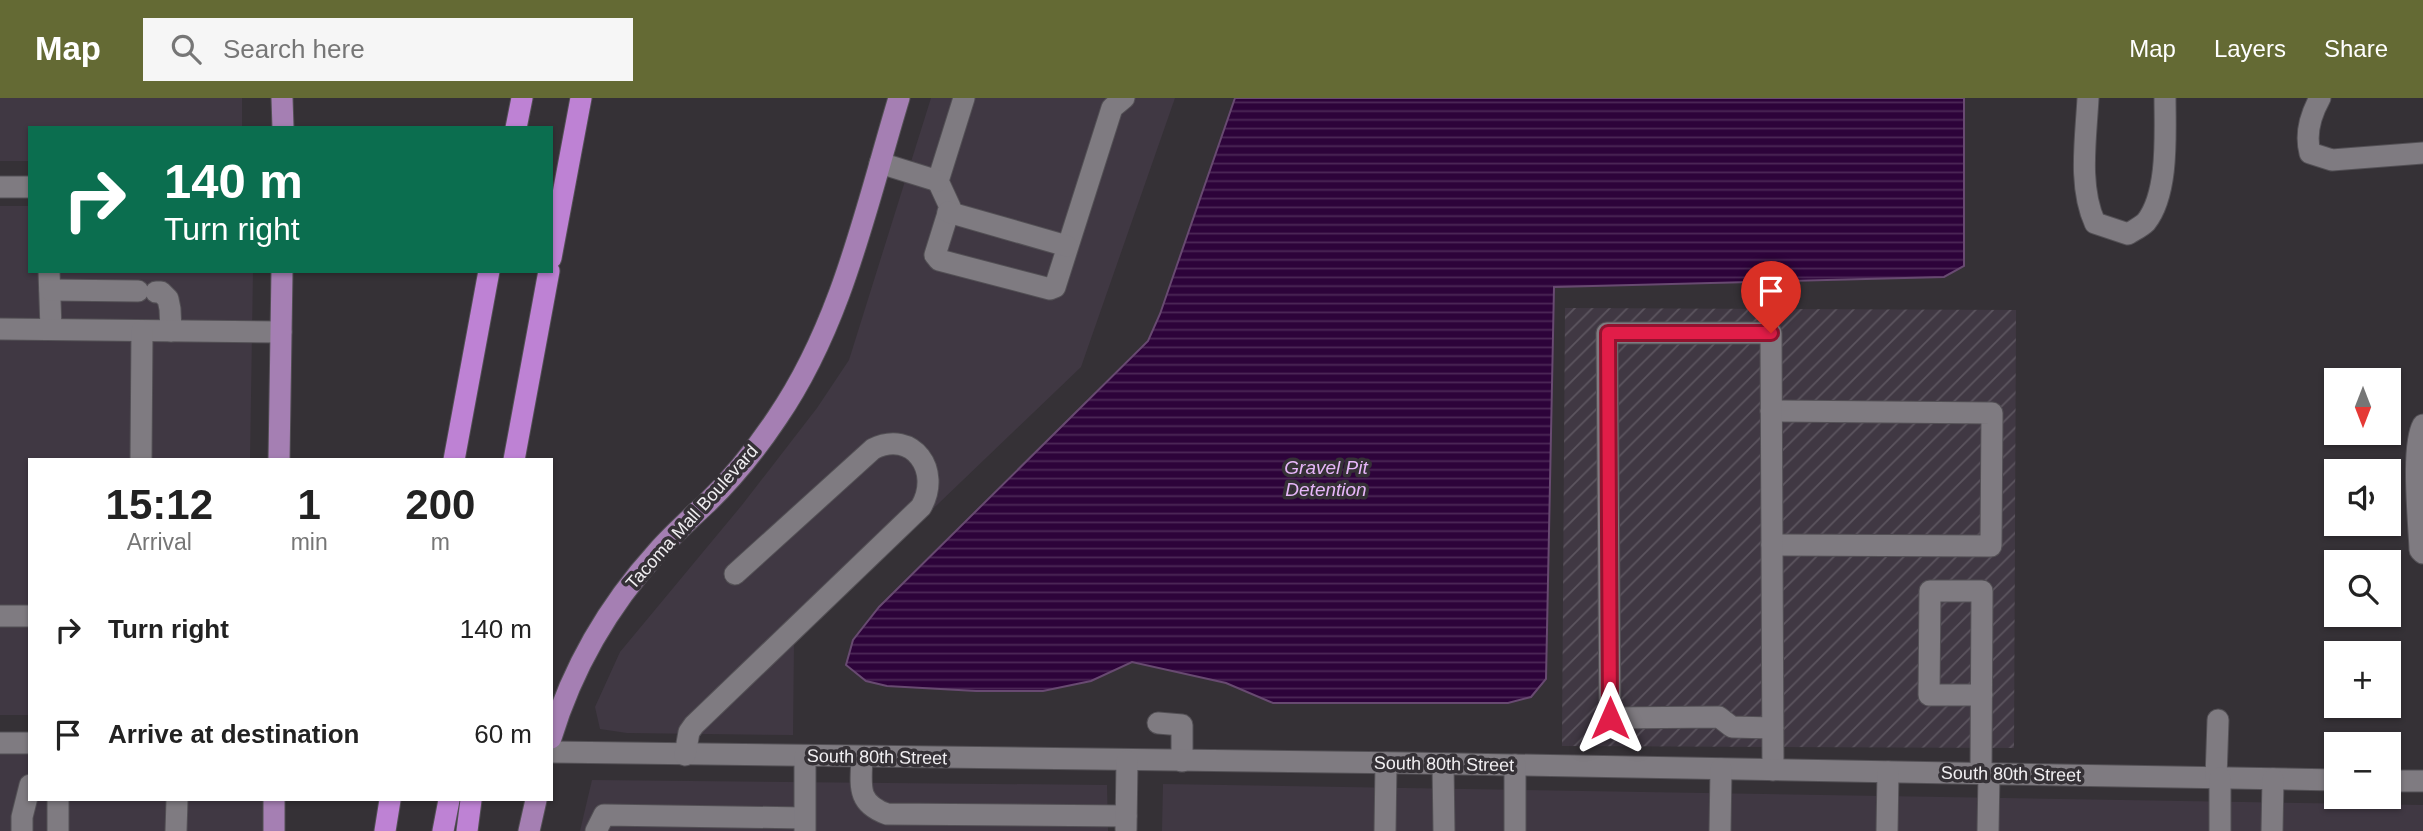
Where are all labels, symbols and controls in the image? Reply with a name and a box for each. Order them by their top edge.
search box [143,18,633,81]
text: Map [35,30,101,67]
icon: search [167,30,205,68]
text: Search here [223,34,365,64]
text: Map [2129,35,2176,62]
text: Layers [2214,35,2286,62]
text: Share [2324,35,2388,62]
icon: right [49,154,140,245]
text: 140 m [164,154,303,208]
text: Turn right [164,211,300,247]
pin [1741,261,1801,333]
icon: arrive [1752,272,1790,310]
north arrow [2324,368,2401,444]
map controls [2324,368,2401,809]
street label: Tacoma Mall Boulevard [622,441,762,593]
water label: Gravel Pit Detention [1284,457,1368,500]
button: sound [2324,459,2401,536]
text: 15:12 [106,481,213,528]
text: 1 [297,481,321,528]
text: 200 [405,481,475,528]
text: Arrival [127,529,192,555]
text: min [291,529,328,555]
text: m [431,529,450,555]
button: search [2324,550,2401,627]
icon: right [49,611,87,649]
text: Turn right [108,614,229,644]
text: 140 m [460,614,532,644]
button: + [2324,641,2401,718]
position arrow [1573,681,1647,755]
icon: arrive [49,716,87,754]
text: Arrive at destination [108,719,359,749]
text: 60 m [474,719,532,749]
button: − [2324,732,2401,809]
street label: South 80th Street [807,746,947,768]
street label: South 80th Street [1374,753,1514,775]
street label: South 80th Street [1941,763,2081,785]

